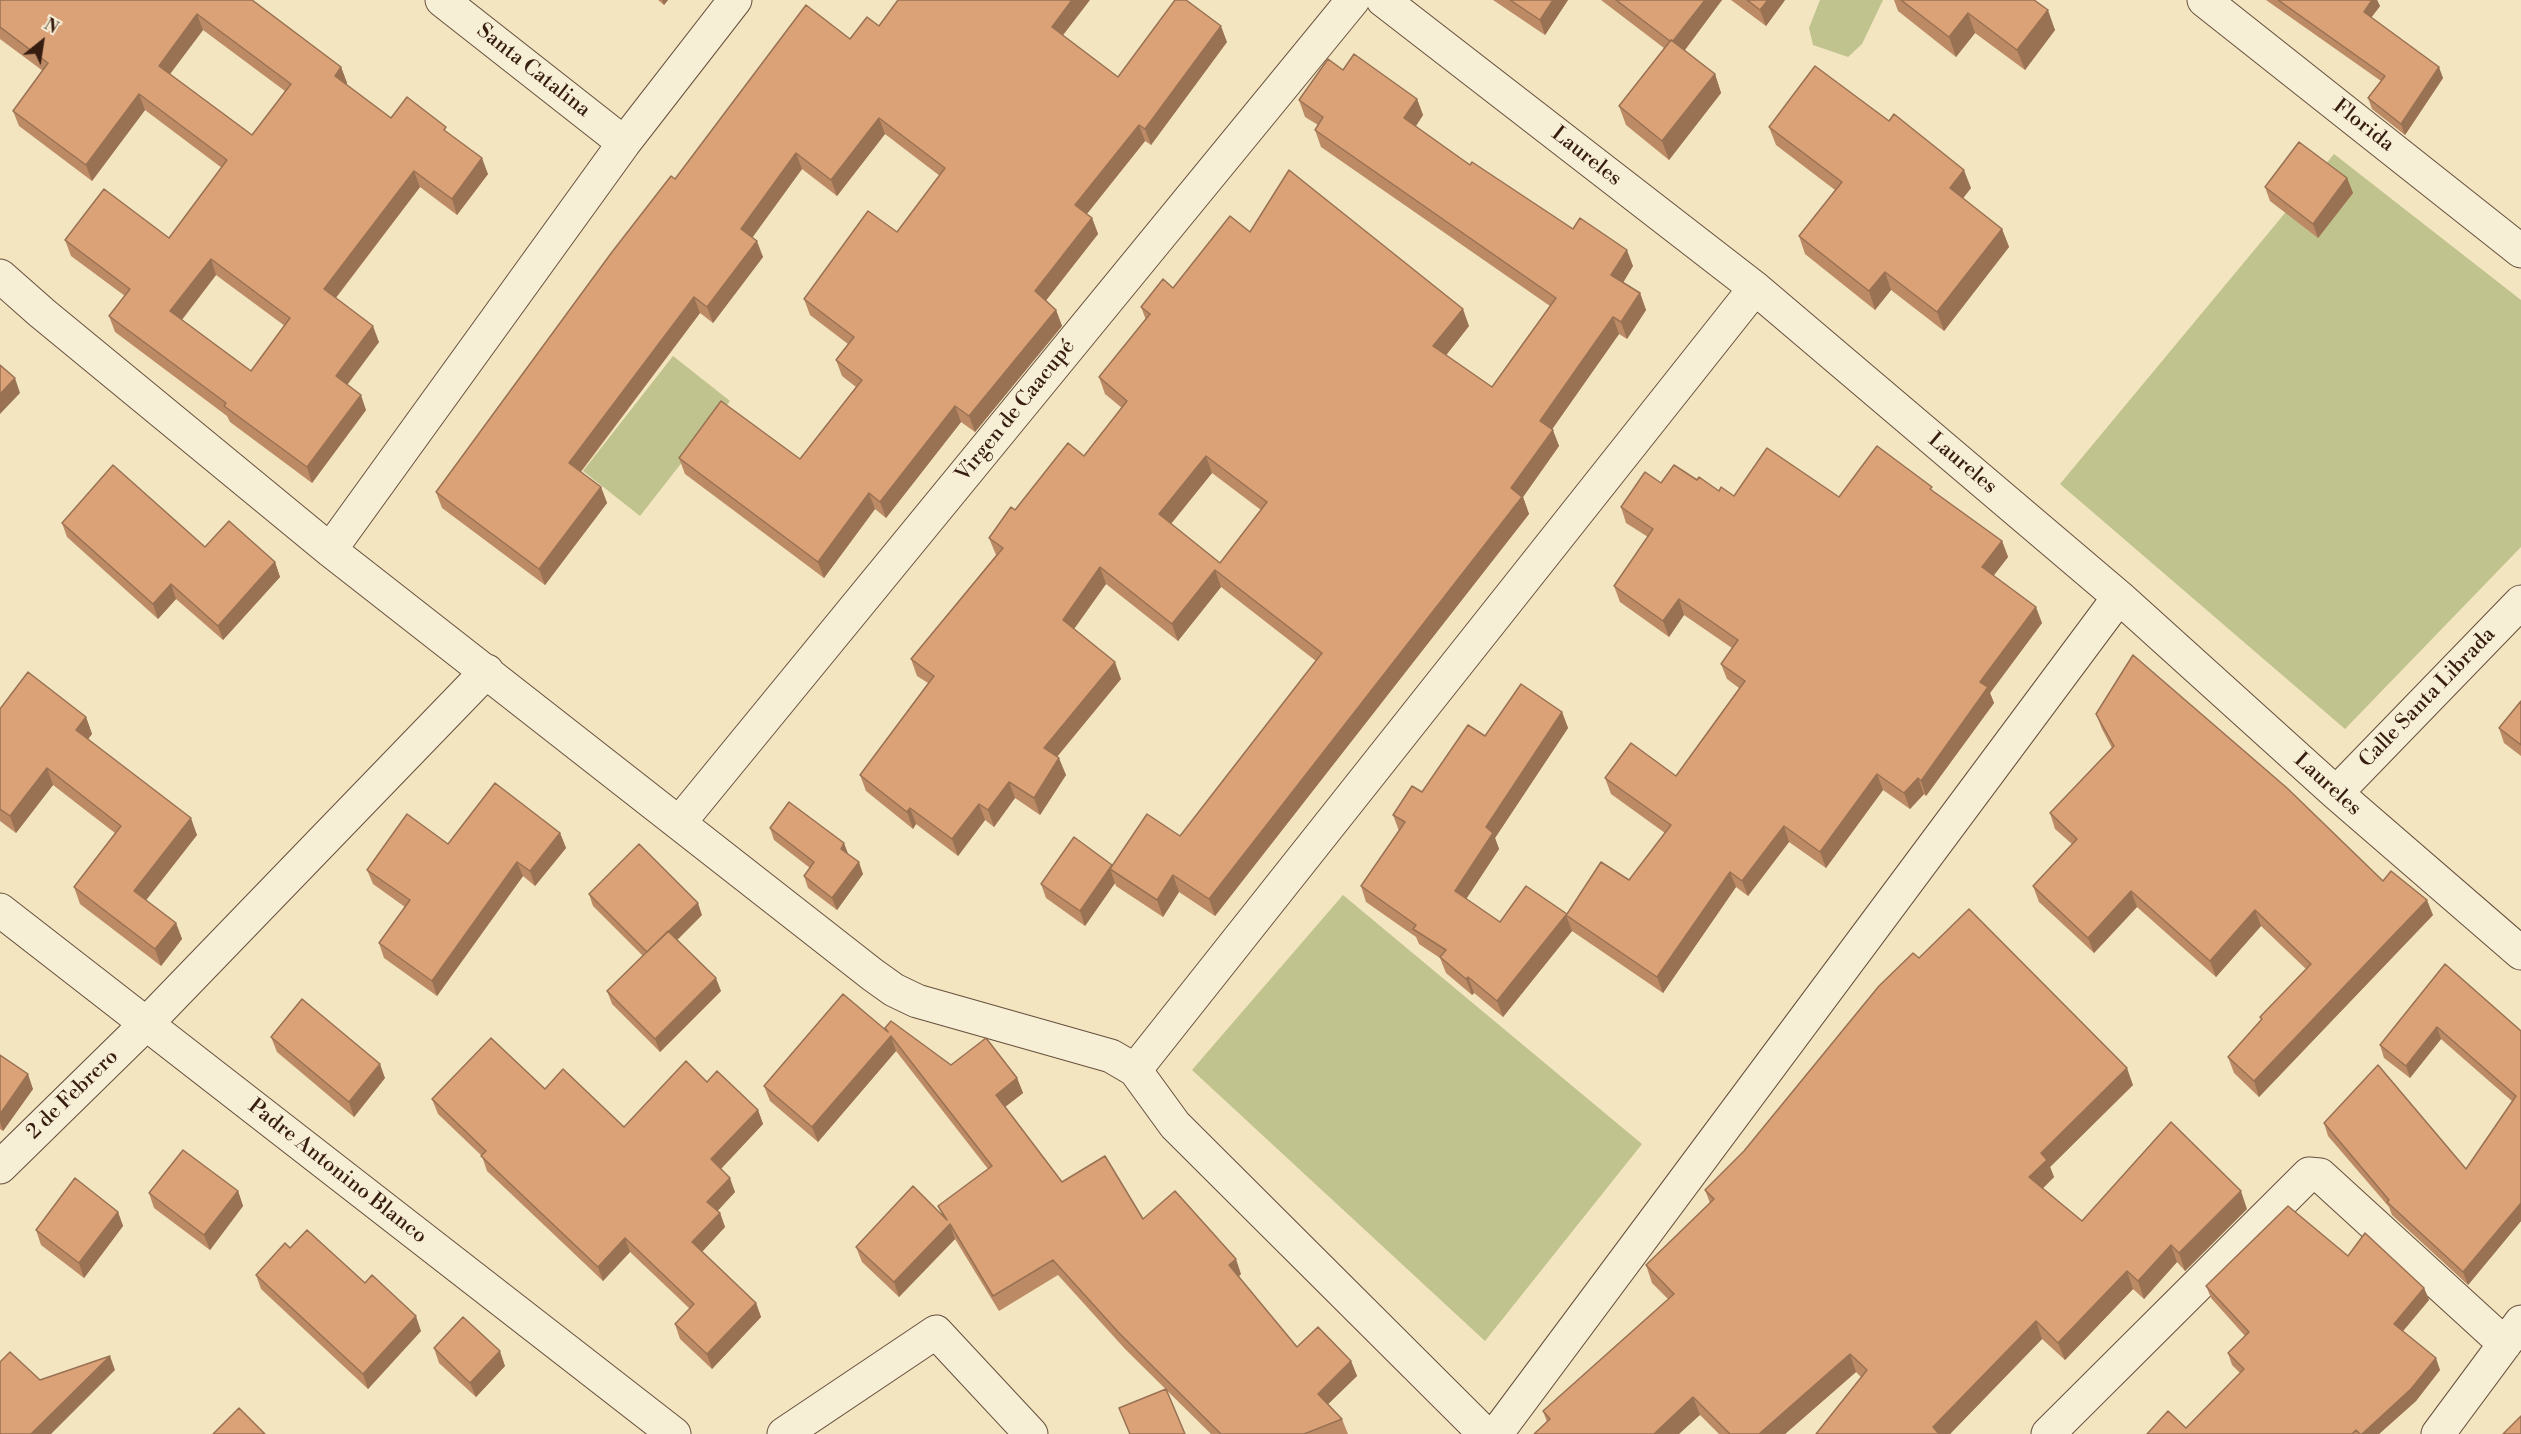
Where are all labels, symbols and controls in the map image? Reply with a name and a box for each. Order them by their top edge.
north arrow [12,12,72,72]
text: N [41,15,61,38]
street label: Santa Catalina [471,19,595,123]
street label: Florida [2327,94,2399,158]
street label: Laureles [1546,122,1626,192]
street label: Virgen de Caacupé [951,335,1081,487]
street label: Laureles [1922,428,2002,500]
street label: Calle Santa Librada [2355,623,2501,773]
street label: Laureles [2288,748,2366,822]
street label: 2 de Febrero [22,1045,124,1145]
street label: Padre Antonino Blanco [242,1094,432,1250]

